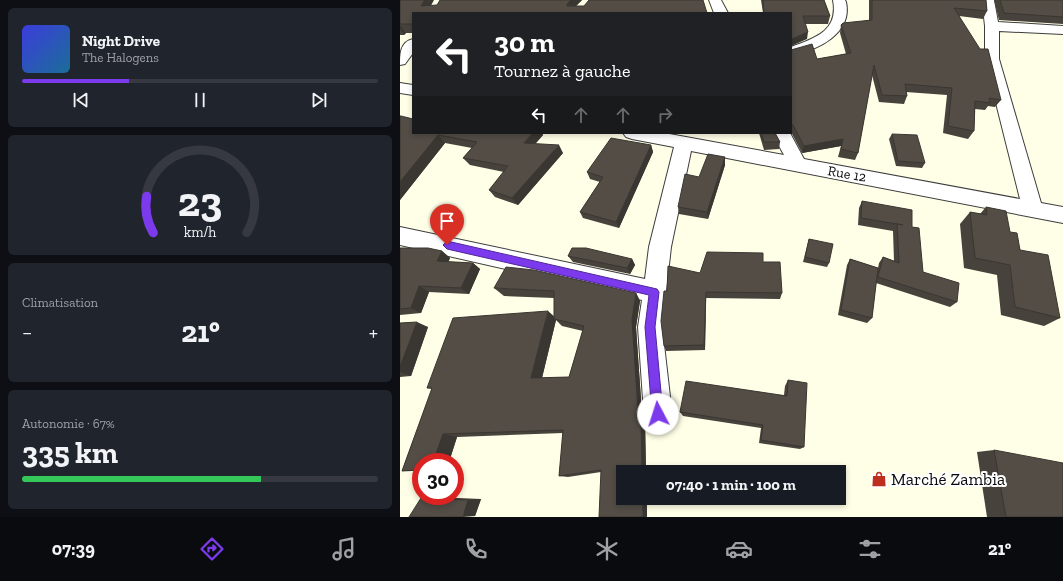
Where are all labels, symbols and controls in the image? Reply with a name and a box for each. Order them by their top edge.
text: 30 m [494,26,555,59]
icon: left [428,28,480,80]
text: Night Drive [82,32,160,50]
text: The Halogens [82,50,159,65]
text: Tournez à gauche [494,60,630,82]
icon: previous [70,89,92,111]
icon: pause [189,89,211,111]
icon: next [308,89,330,111]
icon: left [528,104,550,126]
icon: ahead [570,104,592,126]
icon: ahead [612,104,634,126]
icon: right [654,104,676,126]
street label: Rue 12 [826,162,868,186]
text: 23 [178,177,222,227]
pin [430,204,464,245]
icon: arrive [436,210,458,232]
text: km/h [184,223,216,240]
text: Climatisation [22,295,98,310]
text: 21° [181,314,220,350]
text: − [22,319,32,346]
text: + [369,319,378,346]
position arrow [637,393,679,435]
text: Autonomie · 67% [22,416,115,431]
text: 335 km [22,435,118,471]
speed limit sign: 30 [412,453,464,505]
place label: Marché Zambia [891,469,1005,489]
shop icon: Marché Zambia [870,470,888,488]
text: 07:40 · 1 min · 100 m [666,476,796,494]
icon: directions [198,535,226,563]
icon: music [330,535,358,563]
icon: phone [462,535,490,563]
icon: climate [593,535,621,563]
icon: car [725,535,753,563]
icon: filters [856,535,884,563]
text: 07:39 [52,538,95,560]
text: 21° [988,538,1011,560]

